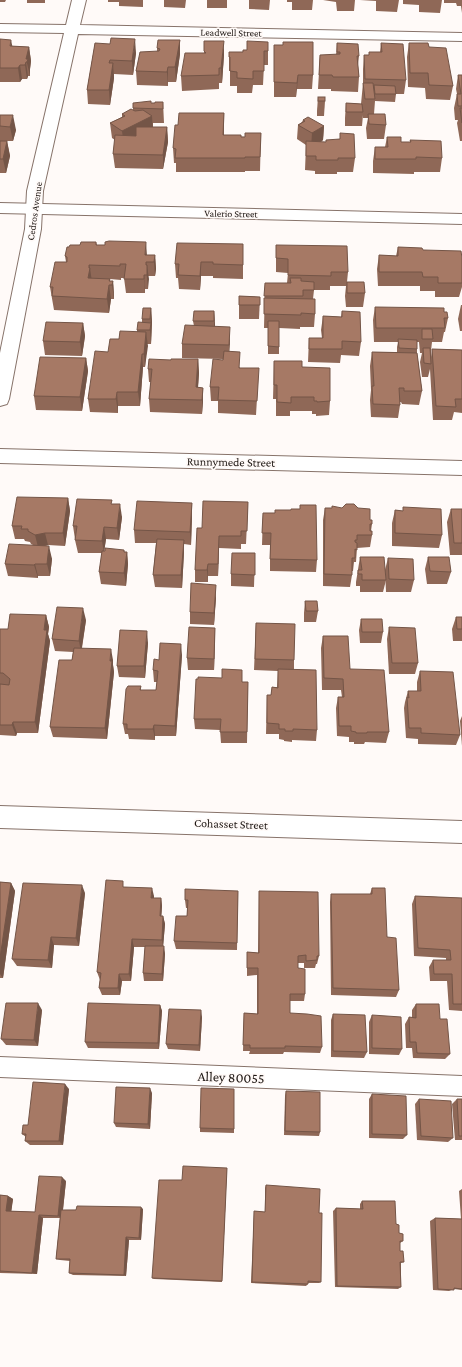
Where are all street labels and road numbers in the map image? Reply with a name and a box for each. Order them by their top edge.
street label: Leadwell Street [200,26,263,39]
street label: Cedros Avenue [25,180,44,241]
street label: Valerio Street [204,208,258,219]
street label: Runnymede Street [187,454,276,470]
street label: Cohasset Street [194,816,269,832]
street label: Alley 80055 [197,1068,265,1086]

